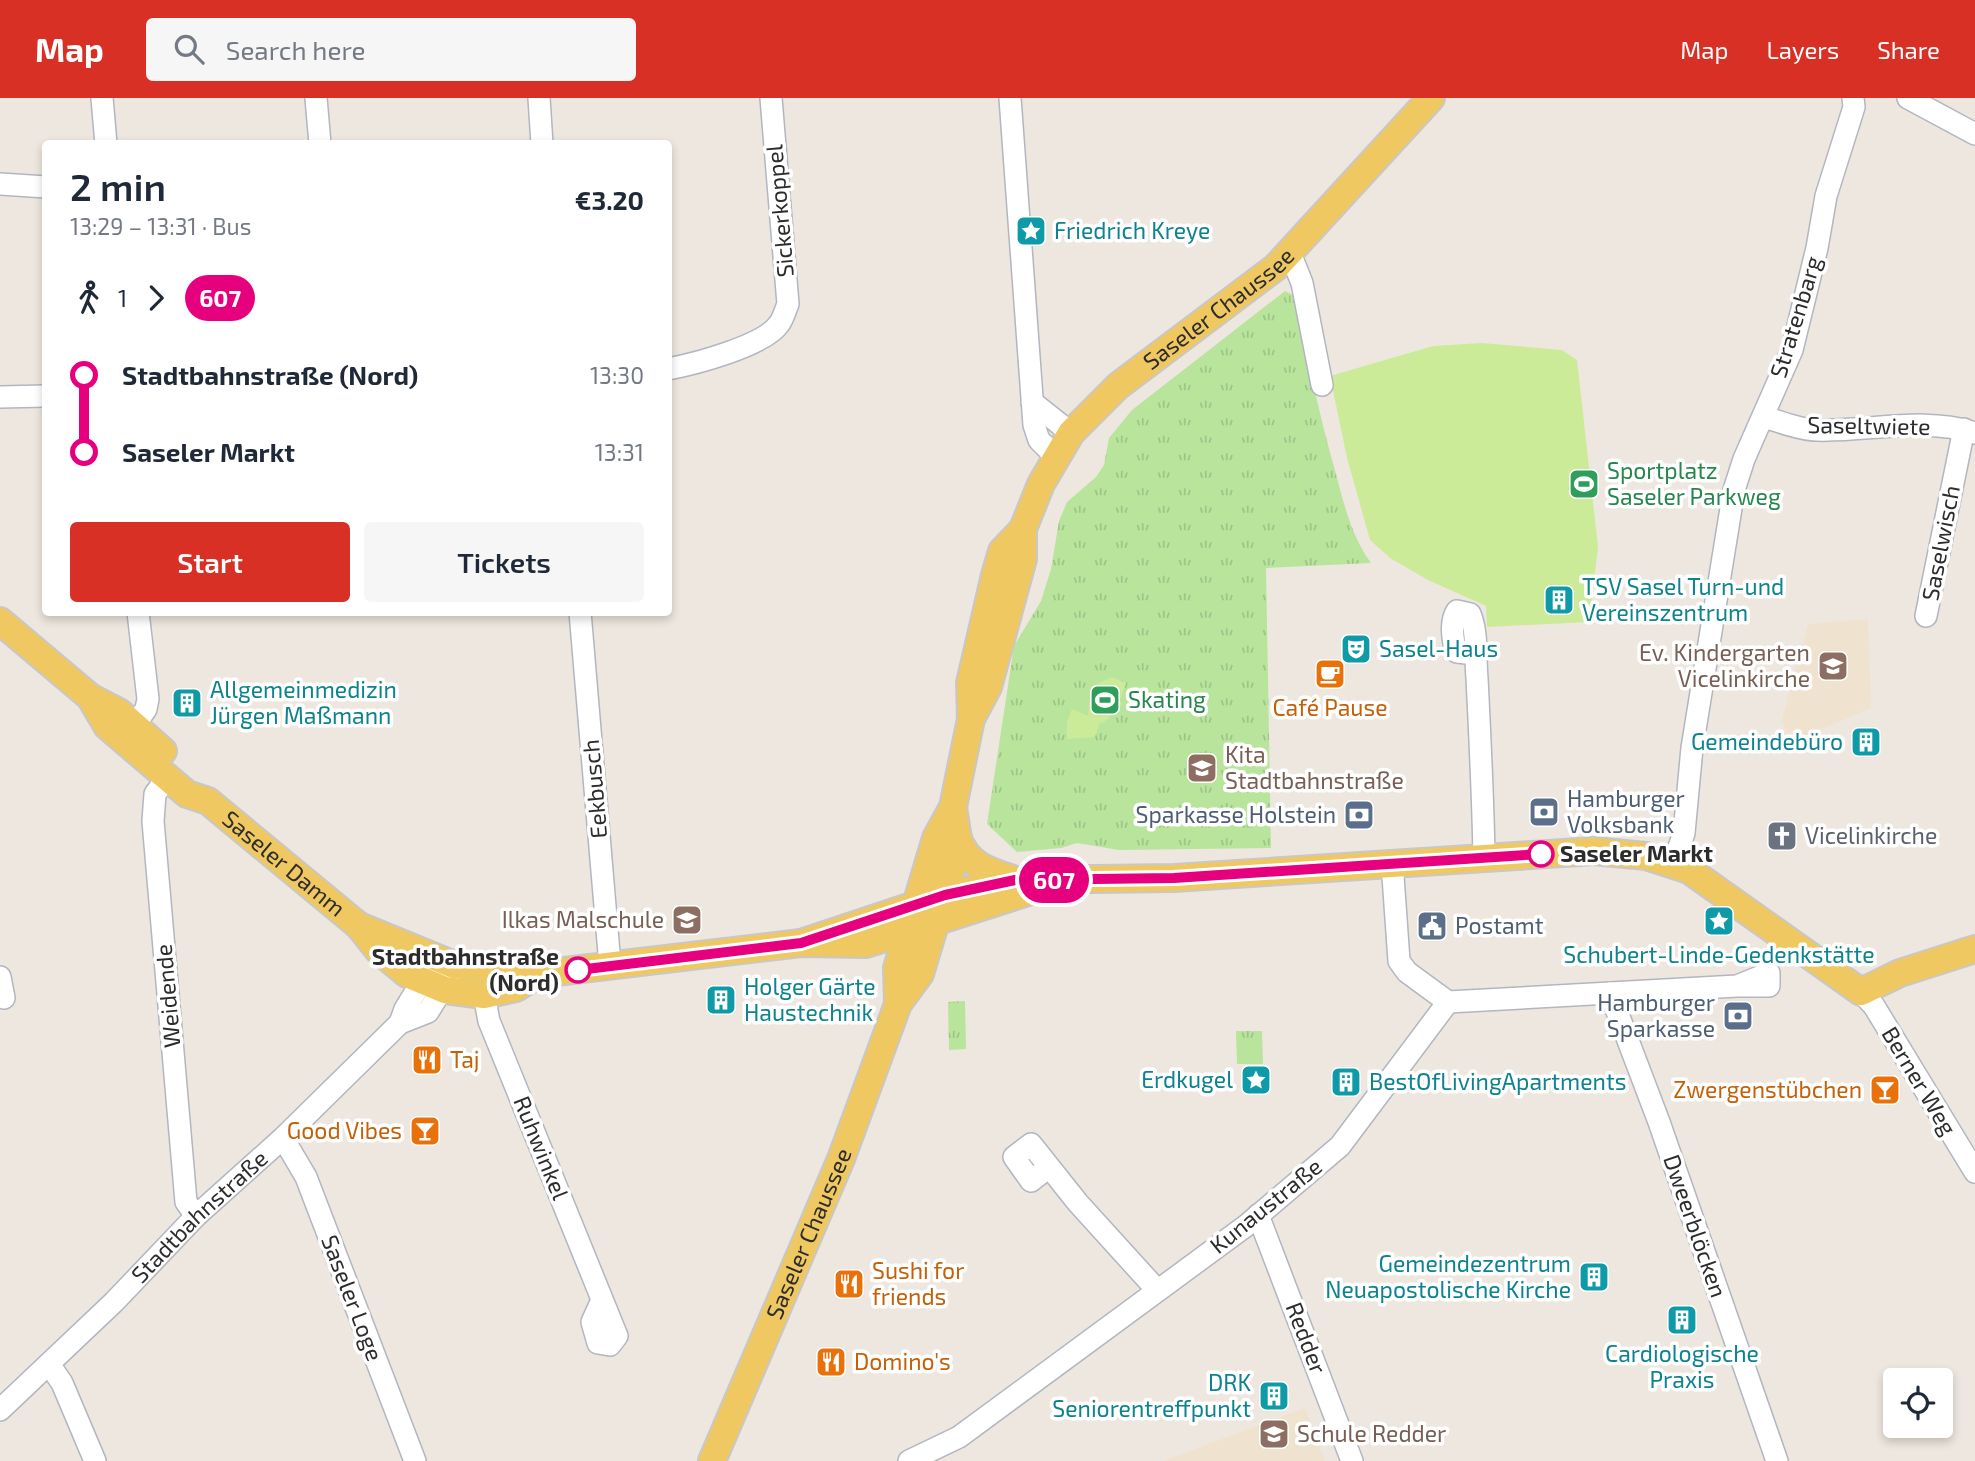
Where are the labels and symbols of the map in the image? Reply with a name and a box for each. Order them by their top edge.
street label: Sickerkoppel [759,143,799,279]
place icon: Friedrich Kreye [1014,214,1048,248]
place label: Friedrich Kreye [1054,216,1210,244]
street label: Saseler Chaussee [1137,242,1300,375]
street label: Stratenbarg [1763,252,1827,381]
street label: Saseltwiete [1807,410,1931,440]
place label: Sportplatz Saseler Parkweg [1607,456,1781,510]
sports icon: Sportplatz Saseler Parkweg [1567,467,1601,501]
street label: Saselwisch [1915,483,1965,603]
place label: TSV Sasel Turn-und Vereinszentrum [1582,572,1784,626]
building icon: TSV Sasel Turn-und Vereinszentrum [1542,583,1576,617]
theatre icon: Sasel-Haus [1339,632,1373,666]
place label: Sasel-Haus [1379,634,1498,662]
place label: Ev. Kindergarten Vicelinkirche [1639,638,1810,692]
school or university icon: Ev. Kindergarten Vicelinkirche [1816,649,1850,683]
cafe icon: Café Pause [1313,657,1347,691]
place label: Allgemeinmedizin Jürgen Maßmann [210,675,397,729]
sports icon: Skating [1088,683,1122,717]
place label: Skating [1128,685,1206,713]
building icon: Allgemeinmedizin Jürgen Maßmann [170,686,204,720]
place label: Café Pause [1272,693,1388,721]
building icon: Gemeindebüro [1849,725,1883,759]
place label: Gemeindebüro [1691,727,1843,755]
street label: Eekbusch [576,738,612,840]
place label: Kita Stadtbahnstraße [1225,740,1404,794]
school or university icon: Kita Stadtbahnstraße [1185,751,1219,785]
place label: Hamburger Volksbank [1567,784,1685,838]
bank icon: Hamburger Volksbank [1527,795,1561,829]
bank icon: Sparkasse Holstein [1342,798,1376,832]
place label: Sparkasse Holstein [1136,800,1336,828]
street label: Saseler Damm [217,804,351,922]
church icon: Vicelinkirche [1765,819,1799,853]
place label: Vicelinkirche [1805,821,1937,849]
place label: Saseler Markt [1560,839,1713,867]
marker: Saseler Markt [1528,841,1554,867]
line badge: 607 [1014,857,1094,903]
school or university icon: Ilkas Malschule [670,903,704,937]
place icon: Schubert-Linde-Gedenkstätte [1702,904,1736,938]
place label: Ilkas Malschule [502,905,664,933]
public building icon: Postamt [1415,909,1449,943]
place label: Postamt [1455,911,1544,939]
place label: Schubert-Linde-Gedenkstätte [1563,940,1875,968]
place label: Stadtbahnstraße (Nord) [372,942,559,996]
street label: Weidende [149,943,185,1049]
marker: Stadtbahnstraße (Nord) [565,957,591,983]
place label: Holger Gärte Haustechnik [744,972,876,1026]
building icon: Holger Gärte Haustechnik [704,983,738,1017]
place label: Hamburger Sparkasse [1597,988,1715,1042]
bank icon: Hamburger Sparkasse [1721,999,1755,1033]
street label: Berner Weg [1877,1021,1963,1140]
restaurant icon: Taj [410,1043,444,1077]
place label: Taj [450,1045,480,1073]
place icon: Erdkugel [1239,1063,1273,1097]
place label: Erdkugel [1141,1065,1233,1093]
building icon: BestOfLivingApartments [1329,1065,1363,1099]
place label: BestOfLivingApartments [1369,1067,1626,1095]
bar icon: Zwergenstübchen [1868,1073,1902,1107]
place label: Zwergenstübchen [1673,1075,1862,1103]
street label: Ruhwinkel [508,1092,575,1204]
bar icon: Good Vibes [408,1114,442,1148]
place label: Good Vibes [287,1116,402,1144]
street label: Stadtbahnstraße [125,1144,273,1288]
street label: Saseler Chaussee [759,1144,857,1323]
street label: Dweerblöcken [1658,1150,1734,1301]
street label: Kunaustraße [1204,1152,1327,1259]
street label: Saseler Loge [316,1231,390,1365]
place label: Gemeindezentrum Neuapostolische Kirche [1325,1249,1571,1303]
place label: Sushi for friends [872,1256,964,1310]
building icon: Gemeindezentrum Neuapostolische Kirche [1577,1260,1611,1294]
restaurant icon: Sushi for friends [832,1267,866,1301]
street label: Redder [1281,1298,1333,1377]
building icon: Cardiologische Praxis [1665,1303,1699,1337]
place label: Cardiologische Praxis [1605,1339,1759,1393]
restaurant icon: Domino's [814,1345,848,1379]
place label: Domino's [854,1347,951,1375]
place label: DRK Seniorentreffpunkt [1052,1368,1251,1422]
building icon: DRK Seniorentreffpunkt [1257,1379,1291,1413]
school or university icon: Schule Redder [1257,1417,1291,1451]
place label: Schule Redder [1297,1419,1446,1447]

